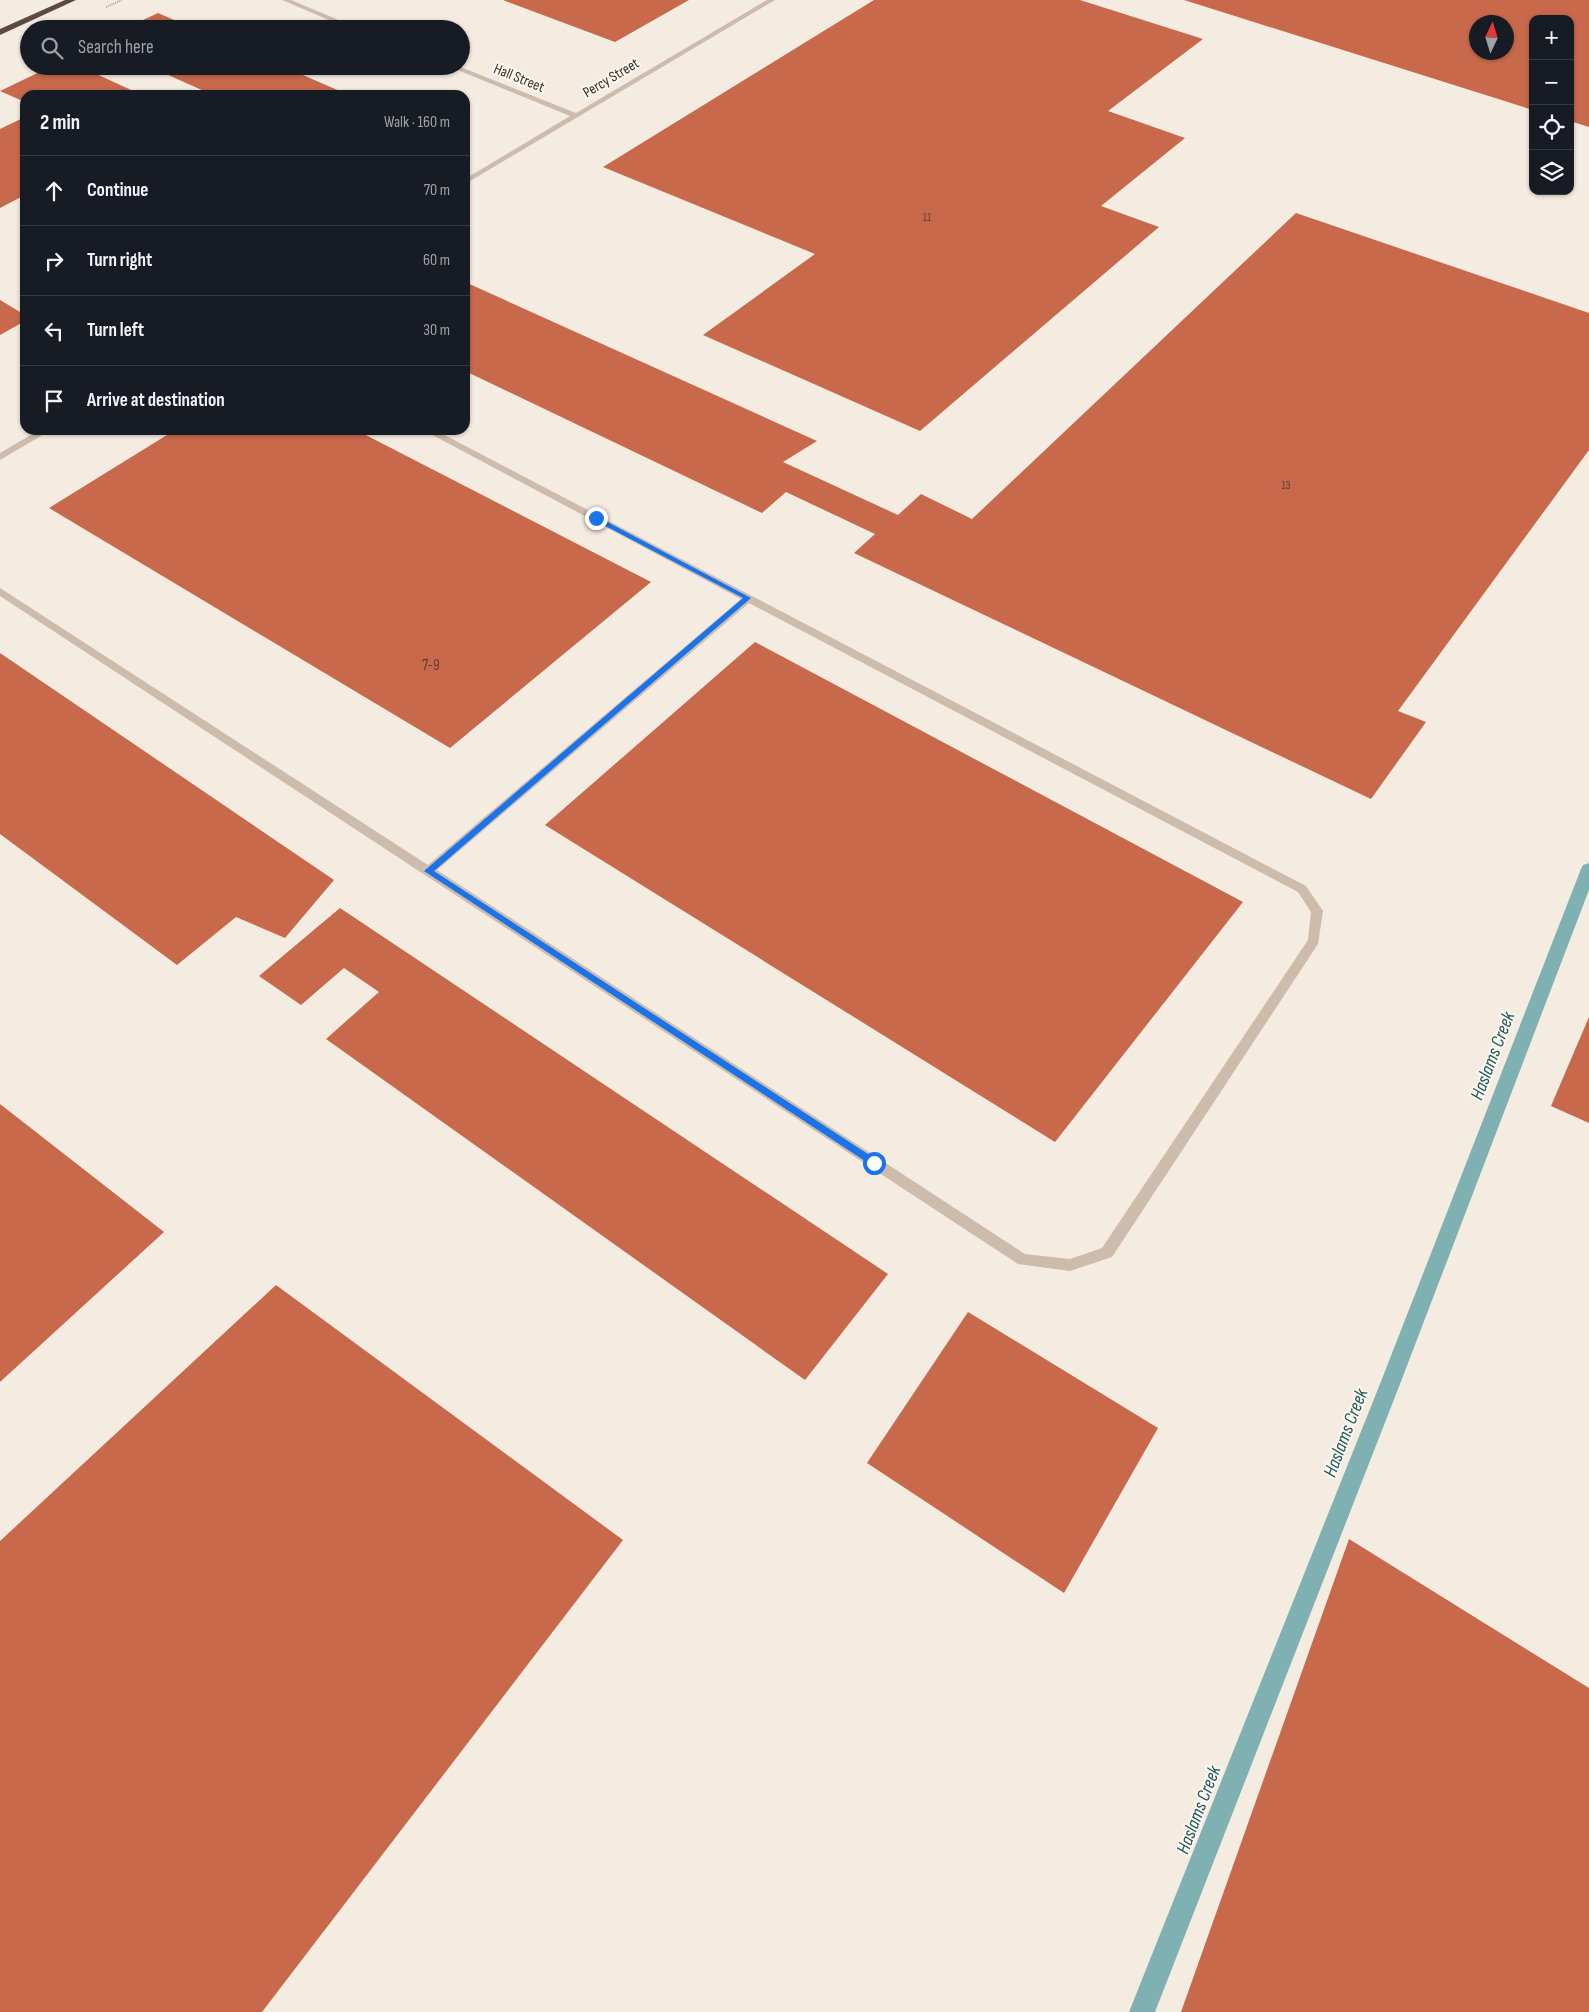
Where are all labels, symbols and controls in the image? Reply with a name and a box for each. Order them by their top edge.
north arrow [1469,15,1514,60]
map controls [1529,15,1574,195]
button: + [1529,15,1574,60]
search box [20,20,470,75]
icon: search [38,34,66,62]
text: Search here [78,36,154,59]
street label: Percy Street [579,54,643,102]
street label: Hall Street [491,59,548,97]
button: − [1529,60,1574,105]
button: locate [1529,105,1574,150]
text: 2 min [40,110,80,135]
text: Walk · 160 m [384,113,450,132]
button: layers [1529,150,1574,195]
icon: ahead [40,177,68,205]
text: Continue [87,179,148,202]
text: 70 m [424,181,450,200]
house number: 11 [923,210,932,225]
icon: right [40,247,68,275]
text: Turn right [87,249,152,272]
text: 60 m [423,251,450,270]
icon: left [40,317,68,345]
text: Turn left [87,319,144,342]
text: 30 m [423,321,450,340]
icon: arrive [40,387,68,415]
text: Arrive at destination [87,389,225,412]
house number: 13 [1281,478,1291,493]
route end [585,507,608,530]
house number: 7-9 [422,656,440,675]
water label: Haslams Creek [1466,1008,1521,1103]
route start [863,1152,886,1175]
water label: Haslams Creek [1319,1385,1374,1480]
water label: Haslams Creek [1172,1762,1227,1857]

